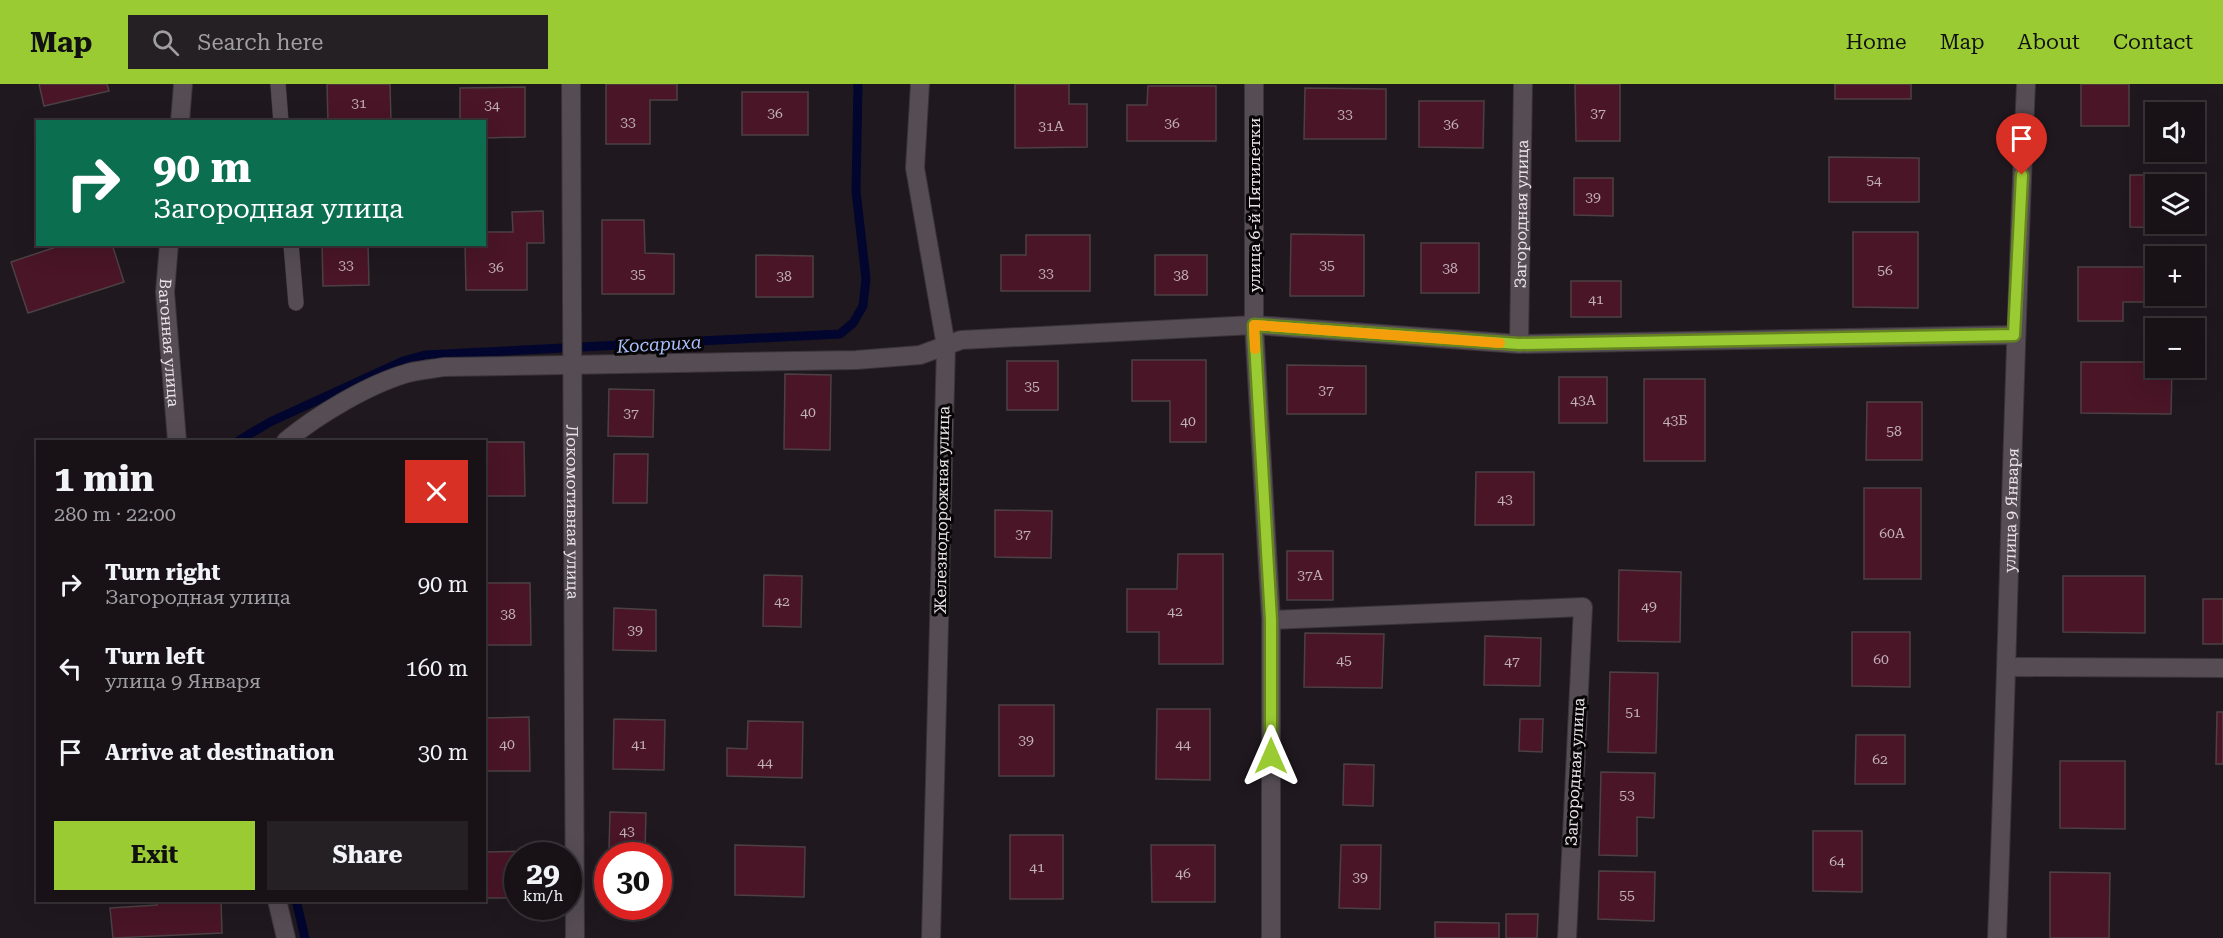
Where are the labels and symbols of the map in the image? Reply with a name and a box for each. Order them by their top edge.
house number: 31 [351,95,367,111]
house number: 34 [484,97,500,113]
house number: 36 [767,105,783,121]
house number: 37 [1590,105,1606,121]
house number: 33 [1337,106,1353,122]
pin [1996,113,2047,175]
house number: 33 [620,114,636,130]
house number: 36 [1164,115,1180,131]
house number: 36 [1443,116,1459,132]
street label: улица 6-й Пятилетки [1245,117,1264,292]
house number: 31А [1038,118,1064,134]
street label: Загородная улица [1510,139,1532,288]
house number: 54 [1866,172,1882,188]
house number: 39 [1585,189,1601,205]
house number: 33 [338,257,354,273]
house number: 35 [1319,257,1335,273]
house number: 36 [488,259,504,275]
house number: 38 [1442,260,1458,276]
house number: 56 [1877,262,1893,278]
house number: 33 [1038,265,1054,281]
house number: 35 [630,266,646,282]
house number: 38 [1173,267,1189,283]
house number: 38 [776,268,792,284]
street label: Вагонная улица [155,278,184,408]
house number: 41 [1588,291,1604,307]
water label: Косариха [615,331,702,357]
house number: 35 [1024,378,1040,394]
house number: 37 [1318,382,1334,398]
house number: 43А [1570,392,1596,408]
house number: 40 [800,404,816,420]
house number: 37 [623,405,639,421]
street label: Железнодорожная улица [931,405,953,614]
house number: 43Б [1663,412,1687,428]
house number: 40 [1180,413,1196,429]
house number: 58 [1886,423,1902,439]
street label: Локомотивная улица [563,425,583,600]
street label: улица 9 Января [1999,448,2022,573]
house number: 43 [1497,491,1513,507]
house number: 60А [1879,525,1905,541]
house number: 37 [1015,526,1031,542]
house number: 37А [1297,567,1323,583]
house number: 42 [774,593,790,609]
house number: 49 [1641,598,1657,614]
house number: 42 [1167,603,1183,619]
house number: 38 [500,606,516,622]
house number: 39 [627,622,643,638]
house number: 60 [1873,651,1889,667]
house number: 45 [1336,652,1352,668]
house number: 47 [1504,653,1520,669]
street label: Загородная улица [1562,697,1588,847]
house number: 51 [1625,704,1641,720]
position arrow [1239,724,1303,788]
house number: 39 [1018,732,1034,748]
house number: 40 [499,736,515,752]
house number: 41 [631,736,647,752]
house number: 44 [1175,736,1191,752]
house number: 62 [1872,751,1888,767]
house number: 44 [757,754,773,770]
house number: 53 [1619,787,1635,803]
house number: 43 [619,823,635,839]
speed limit sign: 30 [594,842,672,920]
house number: 64 [1829,853,1845,869]
house number: 41 [1029,859,1045,875]
house number: 46 [1175,865,1191,881]
house number: 39 [1352,869,1368,885]
house number: 55 [1619,887,1635,903]

